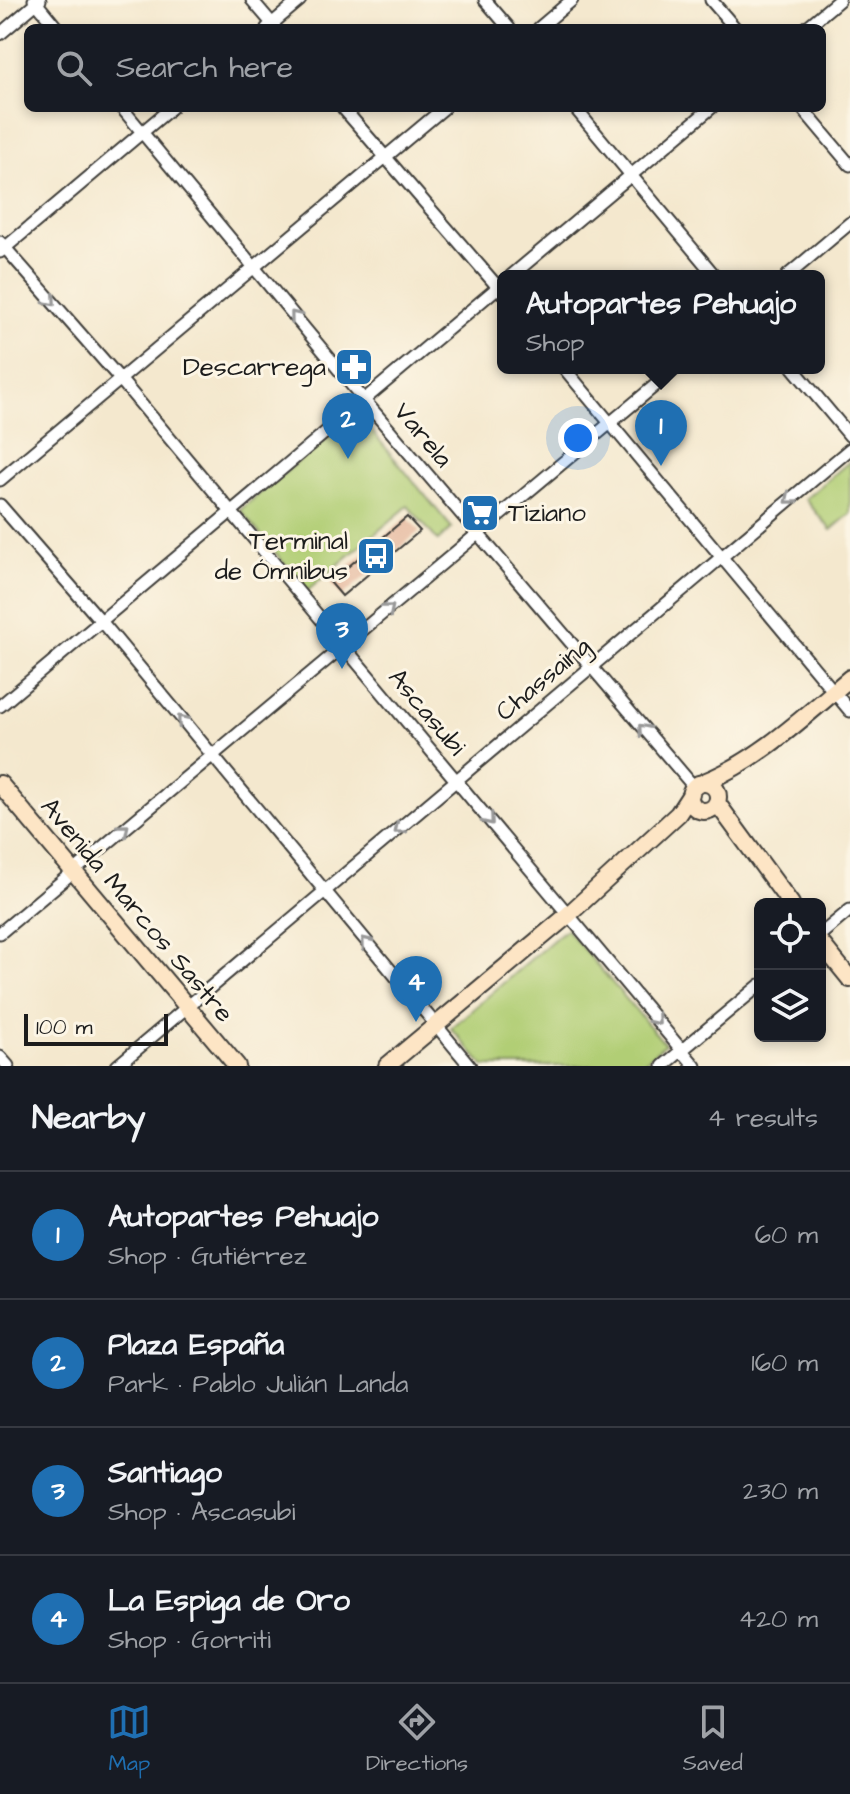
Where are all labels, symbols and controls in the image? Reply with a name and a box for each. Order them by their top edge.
search box [24,24,826,112]
icon: search [52,46,96,90]
text: Search here [116,47,293,89]
popup [497,270,825,374]
text: Autopartes Pehuajo [526,283,796,325]
one-way arrow [41,291,56,306]
one-way arrow [290,310,305,325]
text: Shop [526,325,585,361]
pharmacy icon: Descarrega [333,346,375,388]
place label: Descarrega [183,349,326,387]
pin: 2 [322,393,374,459]
street label: Varela [385,395,461,475]
pin: 1 [635,400,687,466]
your location [558,418,598,458]
one-way arrow [785,489,800,504]
supermarket icon: Tiziano [459,492,501,534]
place label: Tiziano [508,495,586,531]
place label: Terminal de Ómnibus [215,523,348,589]
bus stop icon: Terminal de Ómnibus [355,535,397,577]
pin: 3 [316,603,368,669]
one-way arrow [380,604,394,619]
street label: Chassaing [488,629,600,731]
street label: Ascasubi [380,661,474,764]
one-way arrow [177,715,192,729]
one-way arrow [638,723,653,738]
street label: Avenida Marcos Sastre [32,790,242,1030]
one-way arrow [479,811,494,826]
one-way arrow [393,819,408,834]
one-way arrow [115,824,129,839]
map controls [754,898,826,1042]
button: locate [754,898,826,970]
one-way arrow [361,937,376,951]
pin: 4 [390,956,442,1022]
button: layers [754,970,826,1042]
scale bar [24,1010,168,1046]
one-way arrow [647,1010,661,1025]
text: 100 m [36,1012,93,1043]
text: Nearby [32,1094,146,1142]
text: 4 results [708,1100,818,1136]
text: Autopartes Pehuajo [108,1196,378,1238]
text: 1 [56,1217,60,1253]
text: 60 m [755,1217,818,1253]
text: Shop · Gutiérrez [108,1238,307,1274]
text: Plaza España [108,1324,284,1366]
text: 2 [51,1345,65,1381]
text: 160 m [751,1345,818,1381]
text: Park · Pablo Julián Landa [108,1366,409,1402]
text: Santiago [108,1452,222,1494]
text: 3 [51,1473,65,1509]
text: 230 m [743,1473,818,1509]
text: Shop · Ascasubi [108,1494,295,1530]
text: La Espiga de Oro [108,1580,350,1622]
text: 4 [49,1601,67,1637]
text: 420 m [738,1601,818,1637]
text: Shop · Gorriti [108,1622,271,1658]
tab: Map [107,1700,151,1779]
tab: Directions [366,1700,468,1779]
tab: Saved [683,1700,743,1779]

